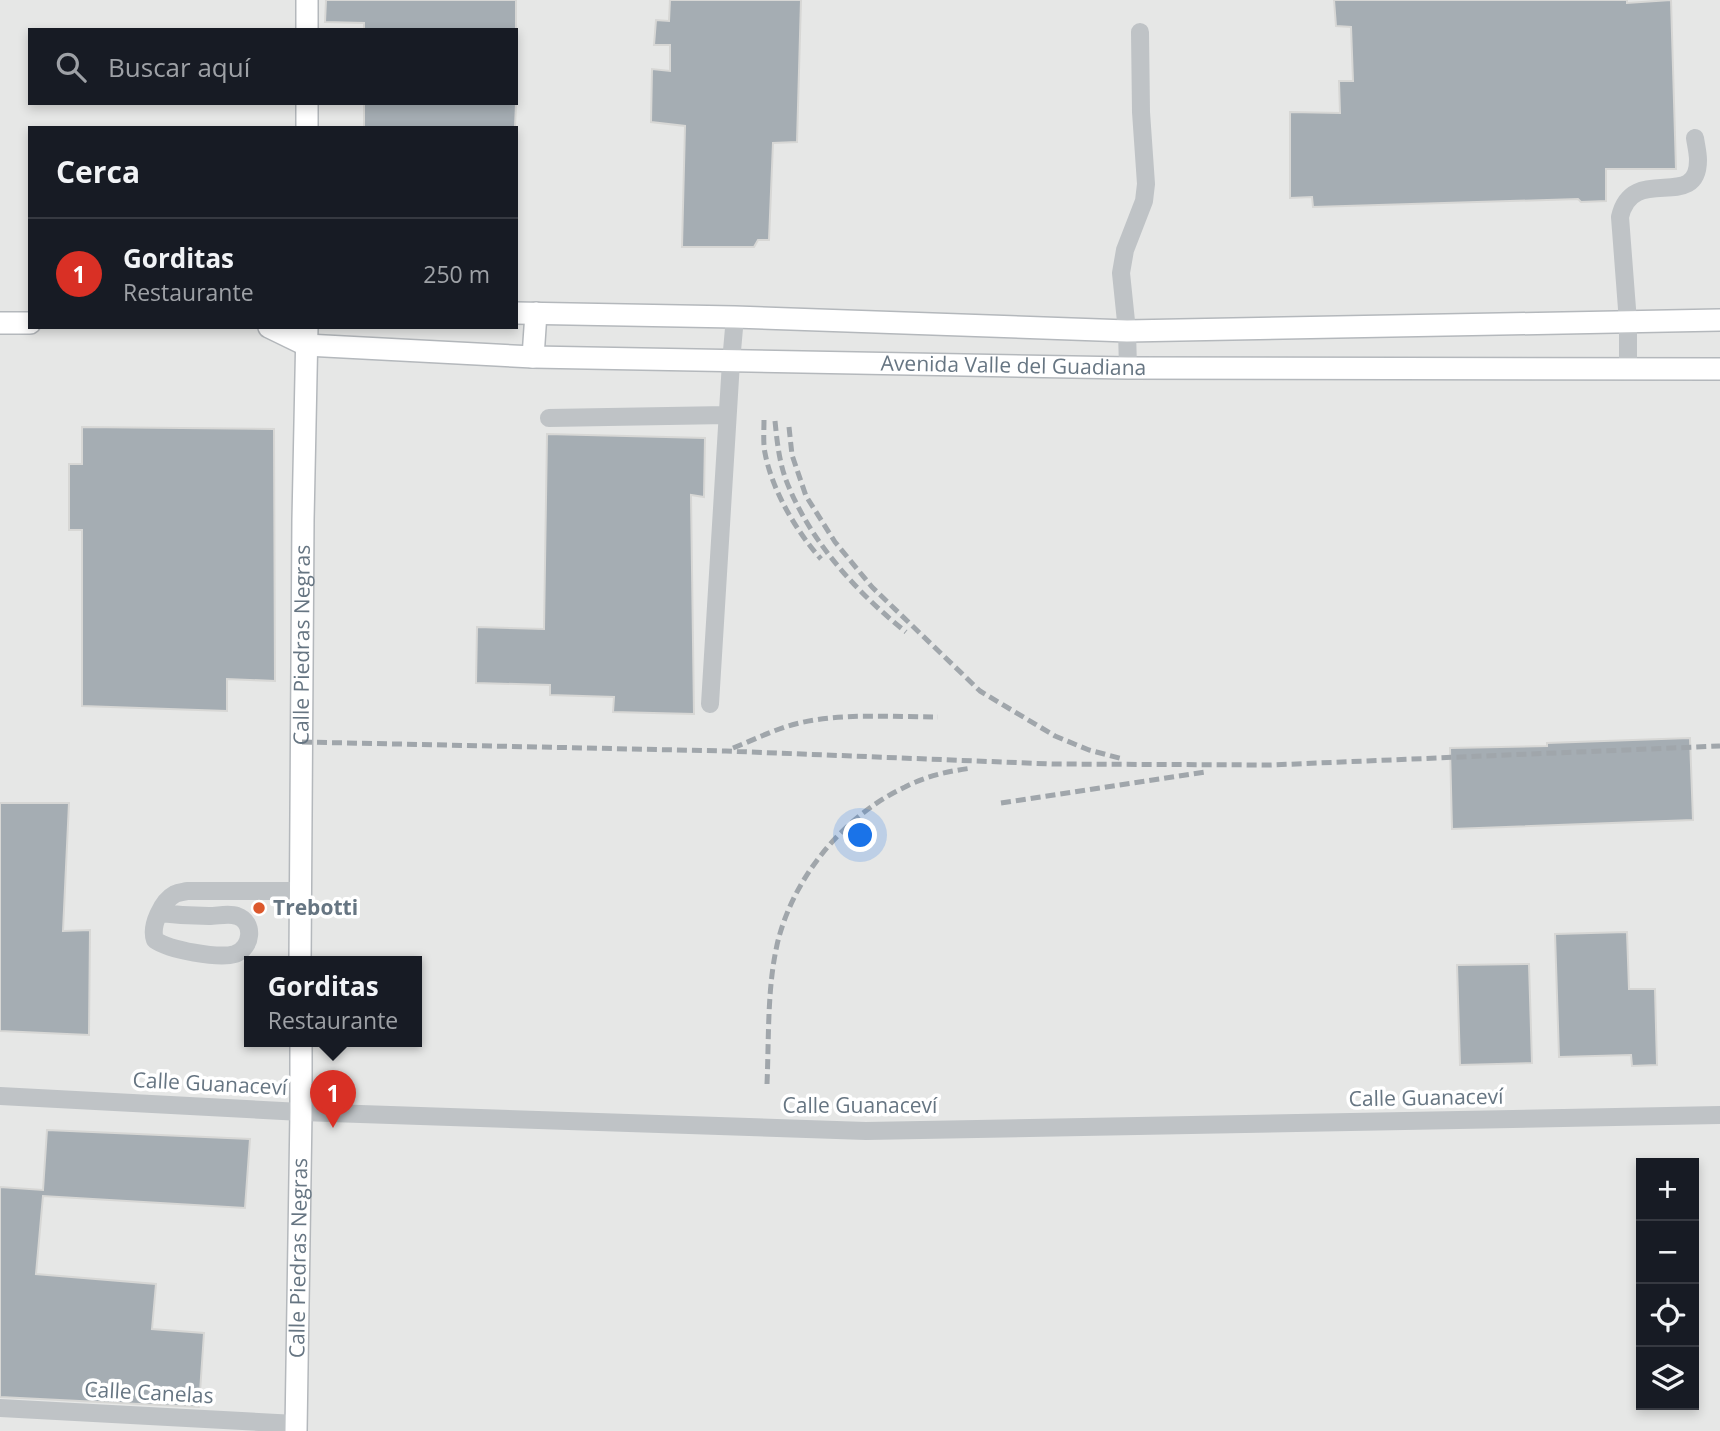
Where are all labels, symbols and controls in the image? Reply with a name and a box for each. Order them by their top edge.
search box [28,28,518,105]
icon: search [52,48,90,86]
text: Buscar aquí [108,49,250,85]
text: Cerca [56,151,140,192]
text: Gorditas [123,240,234,276]
text: 1 [72,258,86,290]
text: 250 m [423,258,490,290]
text: Restaurante [123,276,254,308]
street label: Avenida Valle del Guadiana [880,348,1146,381]
street label: Calle Piedras Negras [286,545,316,745]
your location [843,818,877,852]
place label: Trebotti [273,893,358,921]
marker: Trebotti [251,900,267,916]
popup [244,956,422,1047]
text: Gorditas [268,968,379,1004]
text: Restaurante [268,1004,398,1036]
street label: Calle Guanaceví [132,1065,289,1101]
pin: 1 [310,1070,356,1128]
street label: Calle Guanaceví [1348,1082,1504,1112]
street label: Calle Guanaceví [783,1091,938,1119]
street label: Calle Piedras Negras [282,1158,313,1358]
map controls [1636,1158,1699,1410]
button: + [1636,1158,1699,1221]
button: − [1636,1221,1699,1284]
button: locate [1636,1284,1699,1347]
button: layers [1636,1347,1699,1410]
street label: Calle Canelas [84,1375,214,1409]

